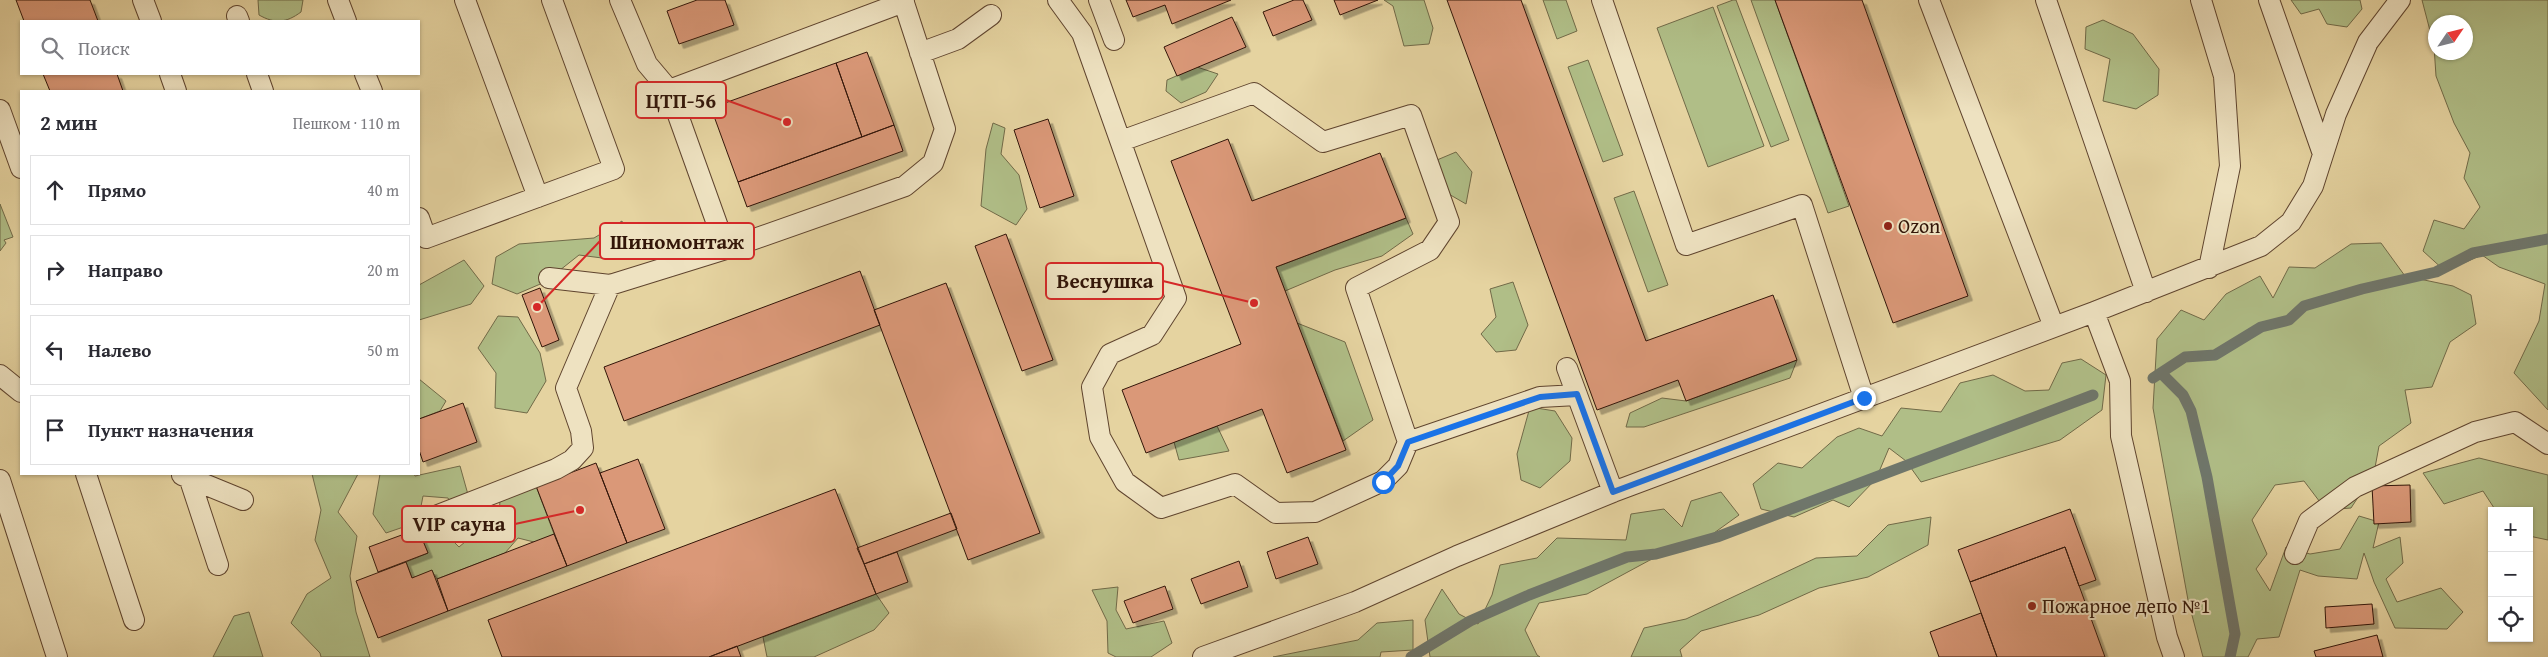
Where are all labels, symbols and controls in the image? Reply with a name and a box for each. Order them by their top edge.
north arrow [2428,15,2473,60]
search box [20,20,420,75]
icon: search [38,34,66,62]
text: Поиск [78,34,130,62]
callout: ЦТП-56 [636,82,726,118]
text: ЦТП-56 [646,85,716,116]
text: 2 мин [40,107,97,138]
text: Пешком · 110 m [293,111,400,135]
icon: ahead [41,176,69,204]
text: Прямо [88,176,146,204]
text: 40 m [367,178,399,202]
place label: Ozon [1898,211,1940,240]
marker: Ozon [1882,220,1894,232]
callout: Шиномонтаж [600,223,754,259]
text: Шиномонтаж [610,226,744,257]
icon: right [41,256,69,284]
text: Направо [88,256,163,284]
text: 20 m [367,258,399,282]
callout: Веснушка [1046,263,1163,299]
text: Веснушка [1057,265,1154,296]
icon: left [41,336,69,364]
text: Налево [88,336,151,364]
text: 50 m [367,338,399,362]
route end [1853,387,1876,410]
icon: arrive [41,416,69,444]
text: Пункт назначения [88,416,254,444]
route start [1372,471,1395,494]
callout: VIP сауна [402,506,515,542]
map controls [2488,507,2533,642]
button: + [2488,507,2533,552]
text: VIP сауна [412,508,506,539]
button: − [2488,552,2533,597]
place label: Пожарное депо №1 [2042,591,2210,620]
button: locate [2488,597,2533,642]
marker: Пожарное депо №1 [2026,600,2038,612]

